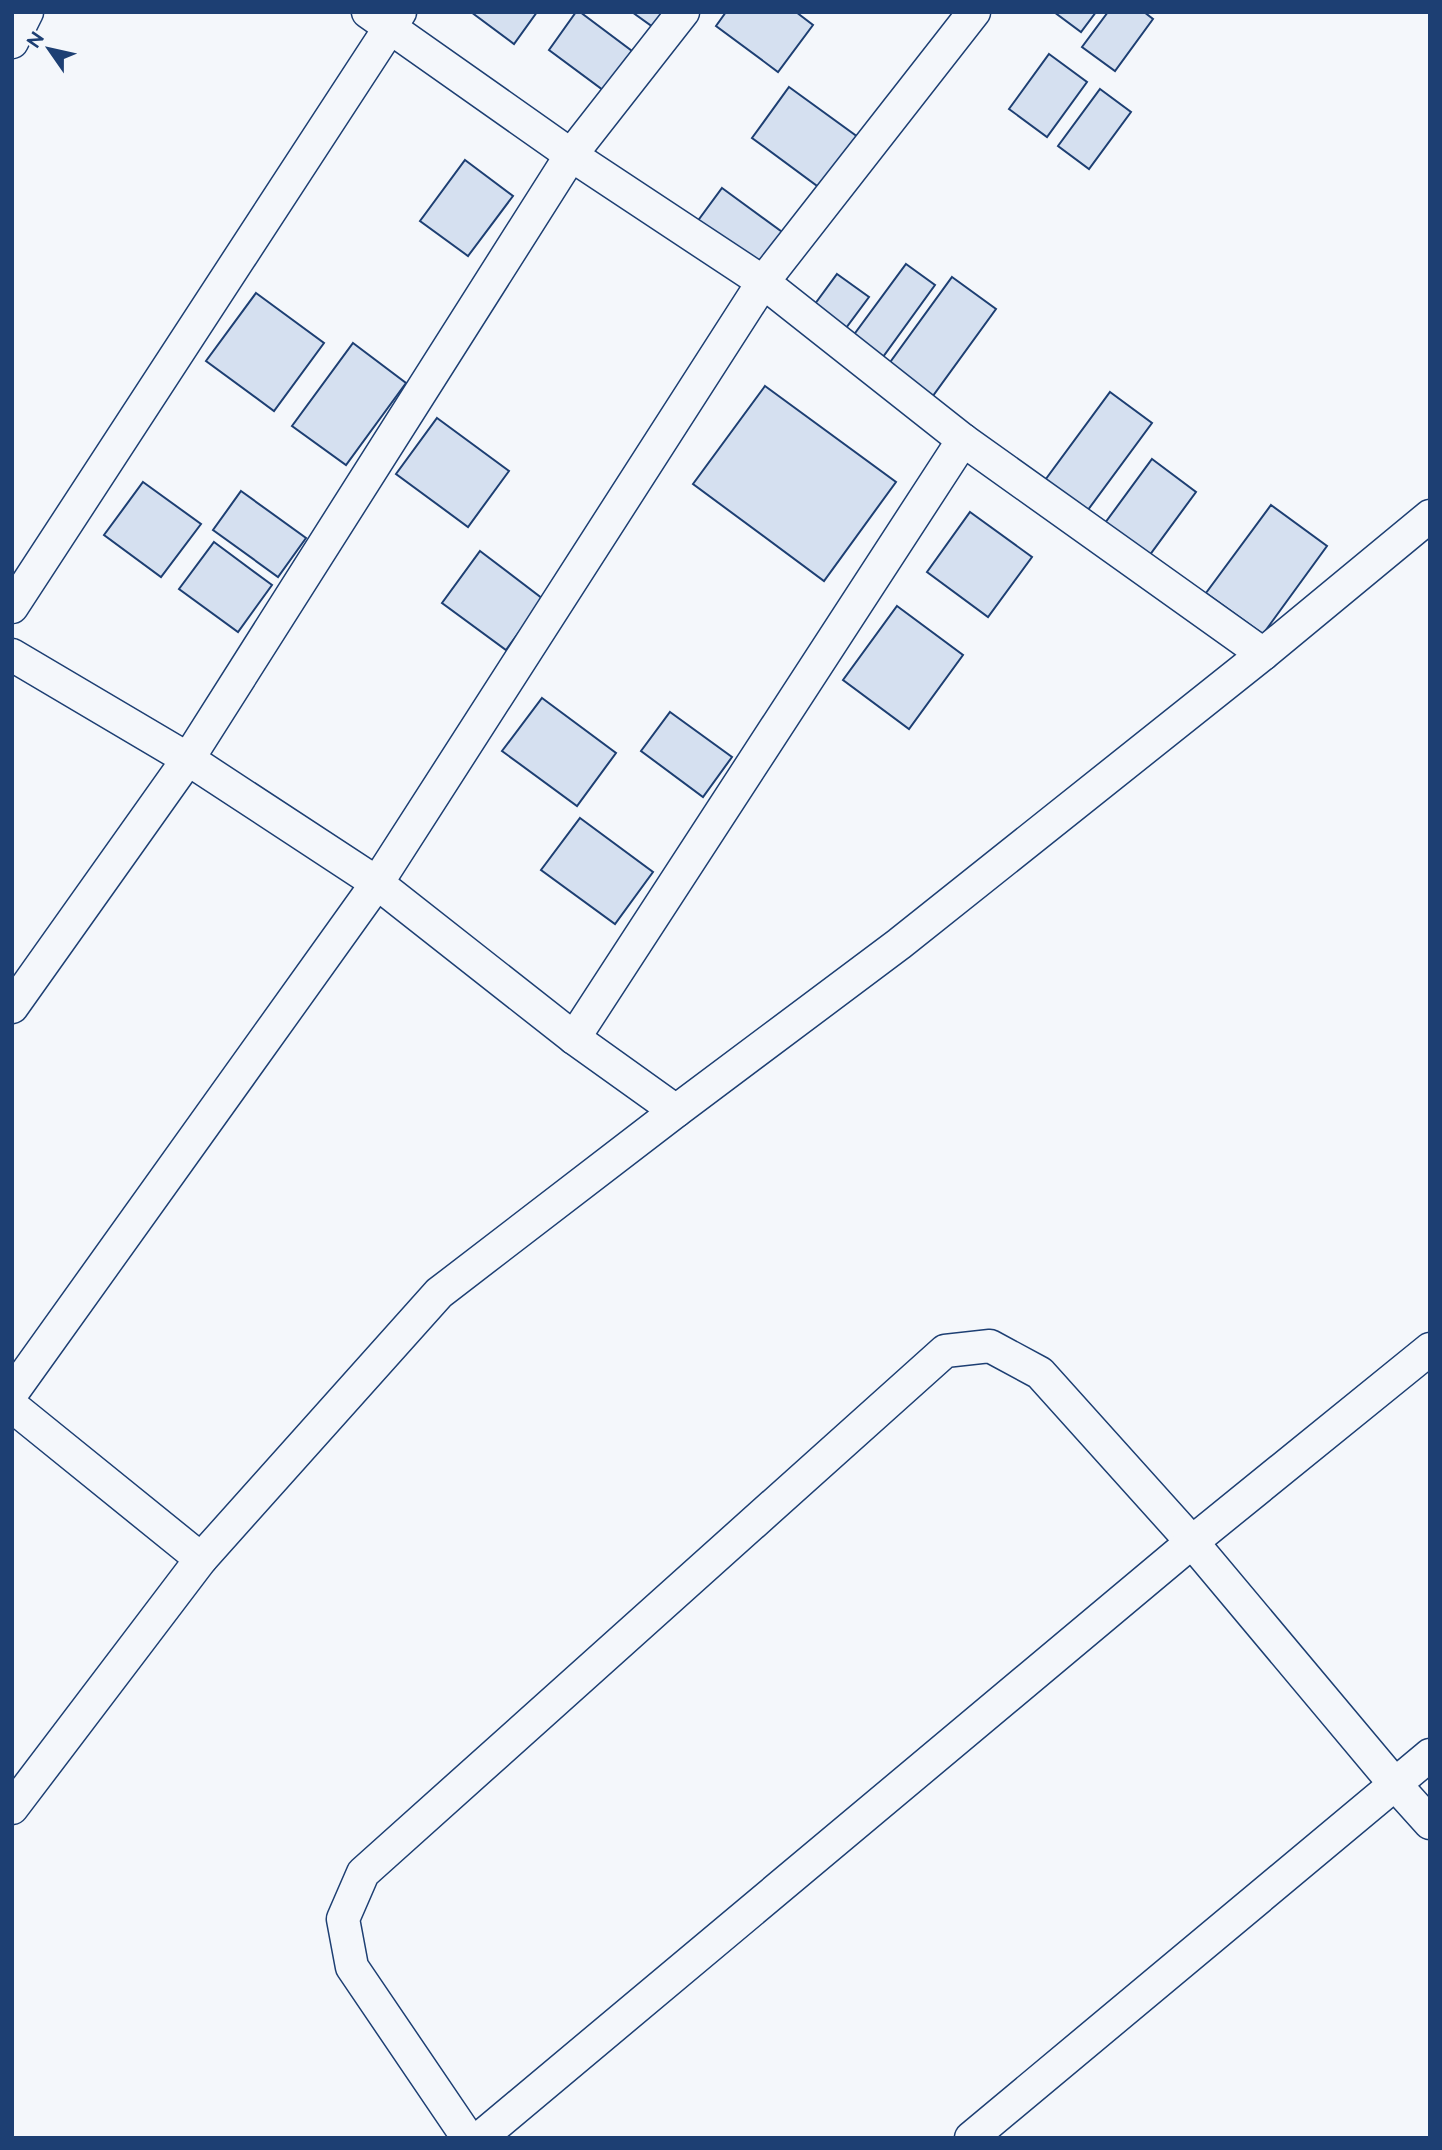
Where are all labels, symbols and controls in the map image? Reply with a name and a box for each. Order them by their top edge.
north arrow [14,14,84,84]
text: N [22,27,48,52]

